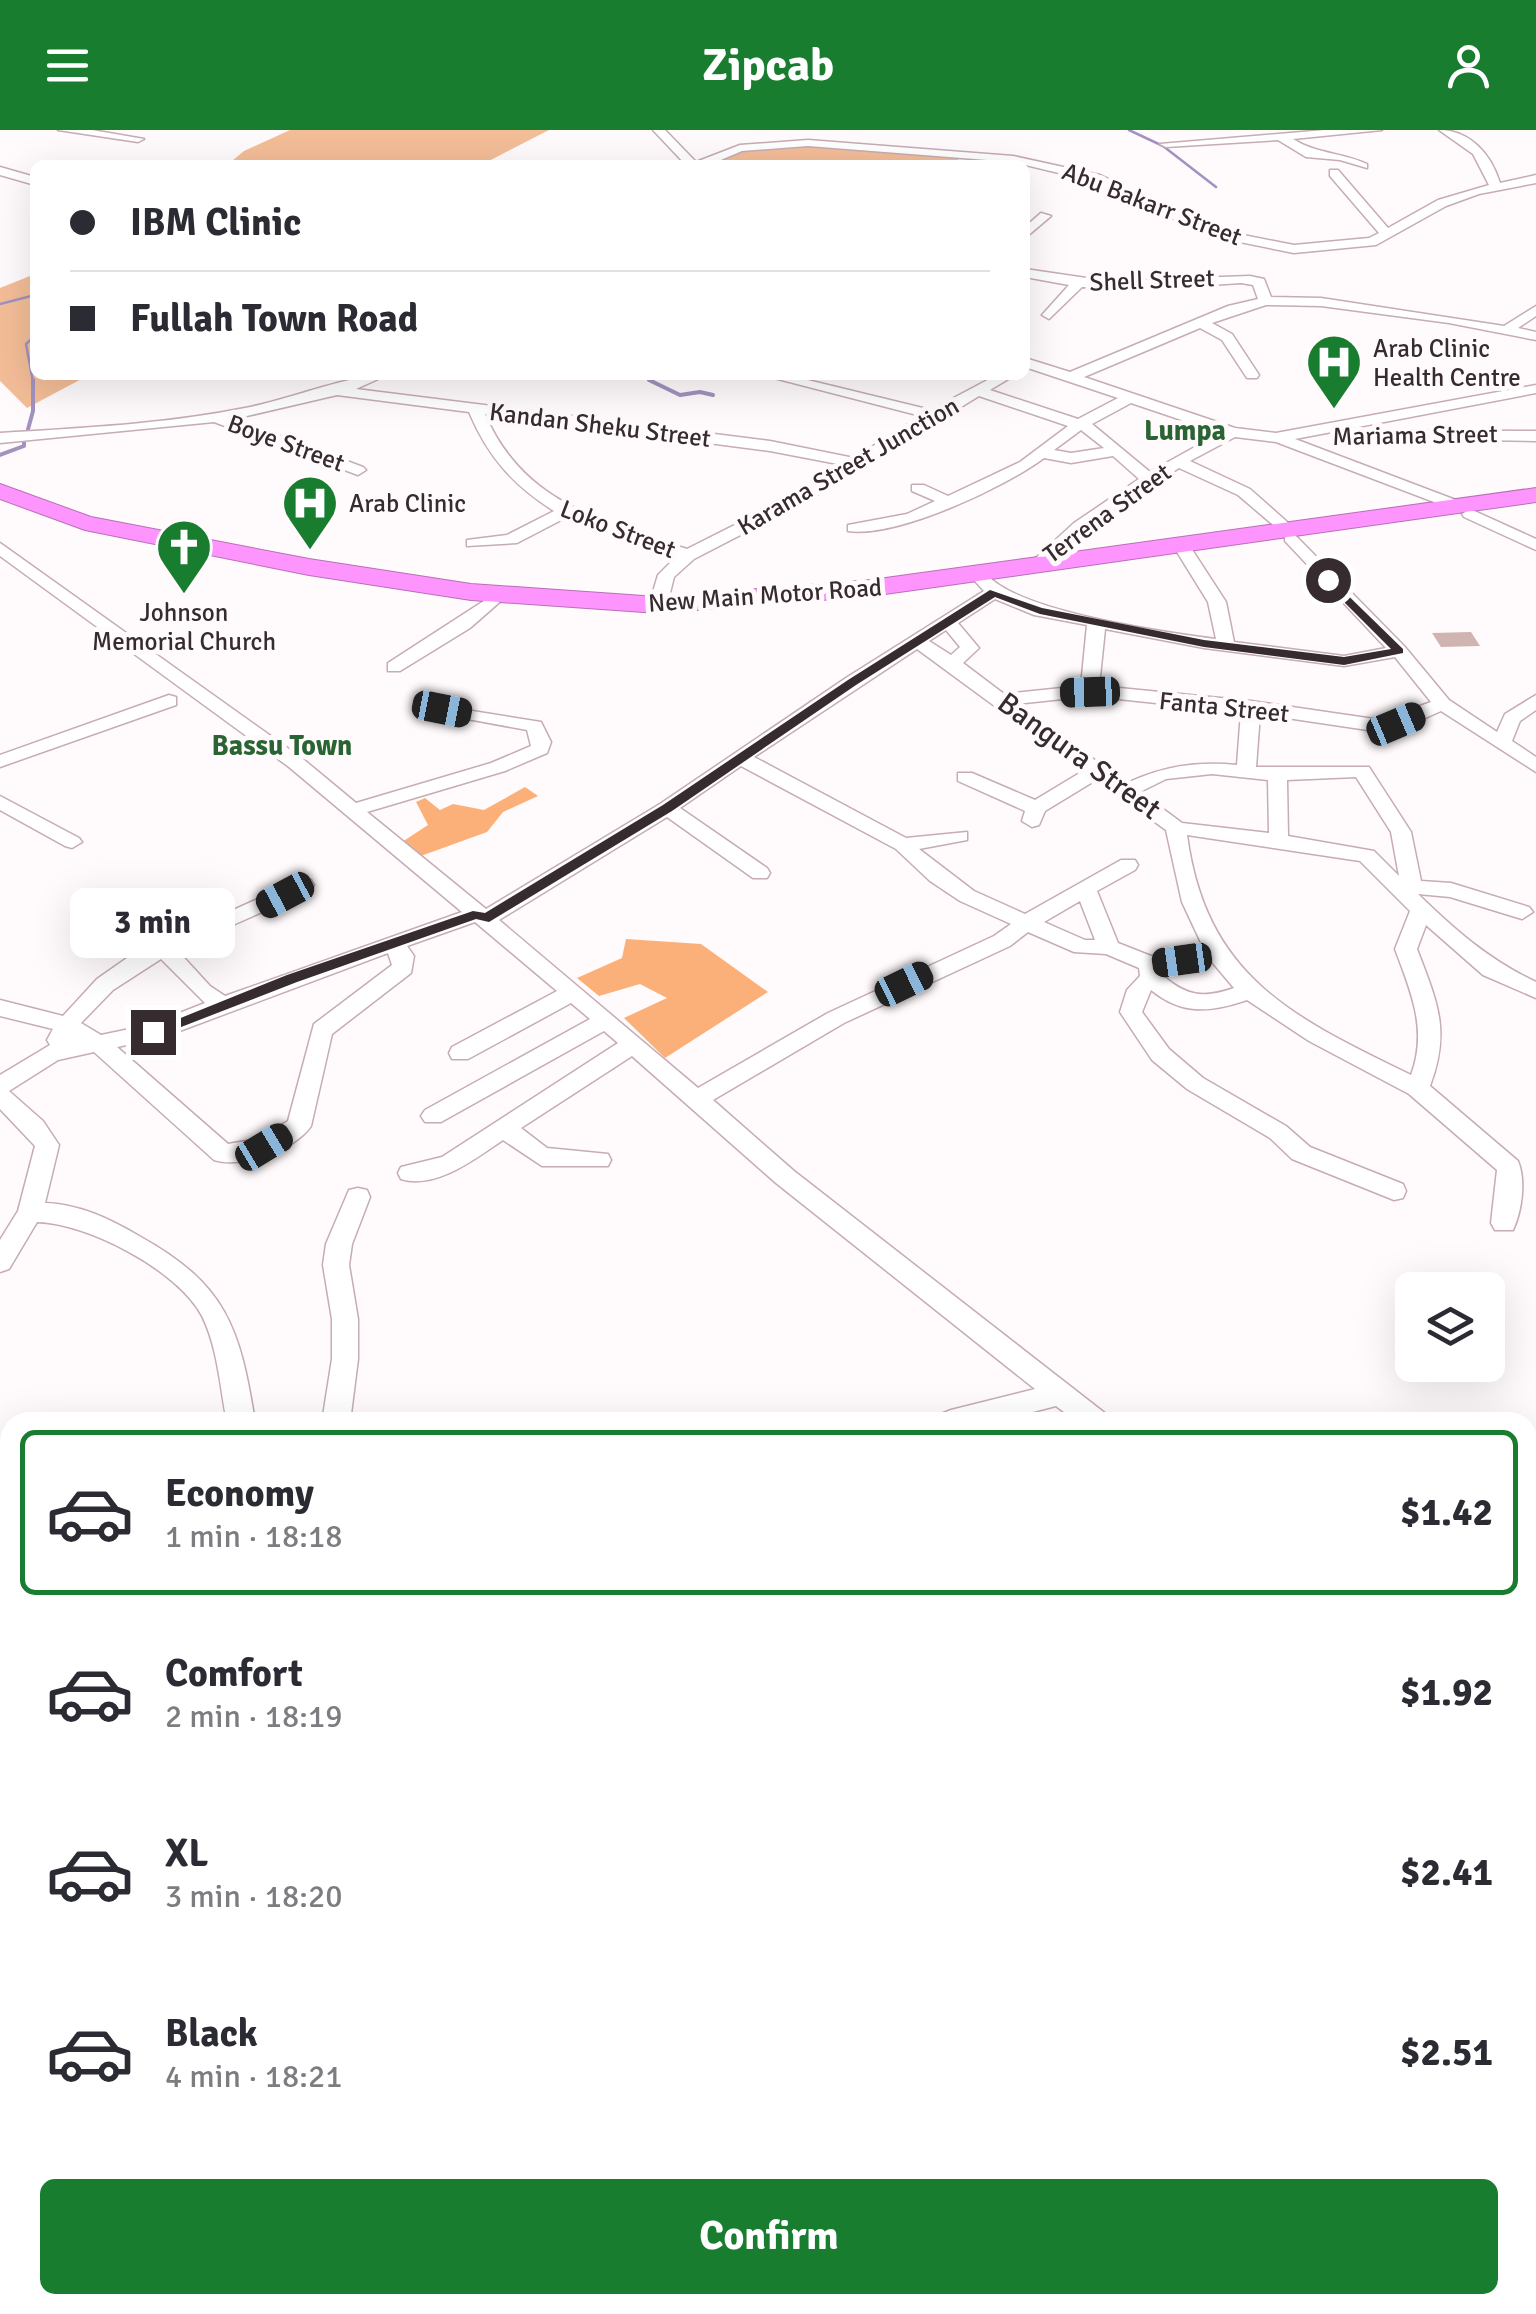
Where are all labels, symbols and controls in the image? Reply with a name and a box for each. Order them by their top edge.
icon: menu [40,38,95,93]
text: Zipcab [702,38,834,93]
icon: person [1441,38,1496,93]
street label: Abu Bakarr Street [1058,156,1246,253]
text: IBM Clinic [130,199,301,246]
street label: Shell Street [1089,262,1215,298]
text: Fullah Town Road [130,295,418,342]
hospital icon: Arab Clinic Health Centre [1304,332,1364,411]
place label: Arab Clinic Health Centre [1373,333,1521,393]
street label: Karama Street Junction [732,390,964,542]
street label: Kandan Sheku Street [488,396,713,454]
street label: Boye Street [223,408,349,479]
district label: Lumpa [1144,414,1226,448]
street label: Mariama Street [1332,418,1498,452]
street label: Terrena Street [1037,456,1177,570]
hospital icon: Arab Clinic [280,473,340,552]
place label: Arab Clinic [349,488,466,519]
street label: Loko Street [556,493,680,565]
church icon: Johnson Memorial Church [154,517,214,596]
route start [1306,558,1351,603]
street label: New Main Motor Road [647,571,883,619]
place label: Johnson Memorial Church [92,597,276,657]
car [1059,676,1121,708]
street label: Bangura Street [990,684,1168,828]
street label: Fanta Street [1157,685,1291,729]
car [410,689,474,729]
car [1363,698,1429,750]
district label: Bassu Town [212,729,352,763]
car [251,868,319,922]
callout: 3 min [70,887,236,957]
text: 3 min [114,903,191,942]
car [1150,941,1214,979]
car [870,957,938,1011]
route end [131,1010,176,1055]
car [231,1119,297,1175]
map controls [1395,1272,1505,1382]
button: layers [1395,1272,1505,1382]
icon: car [45,1468,135,1558]
text: Economy [165,1470,314,1517]
text: $1.42 [1400,1489,1493,1536]
text: 1 min · 18:18 [165,1517,343,1556]
icon: car [45,1648,135,1738]
text: Comfort [165,1650,303,1697]
text: $1.92 [1400,1669,1493,1716]
text: 2 min · 18:19 [165,1697,343,1736]
icon: car [45,1828,135,1918]
text: XL [165,1830,208,1877]
text: $2.41 [1400,1849,1493,1896]
text: 3 min · 18:20 [165,1877,343,1916]
icon: car [45,2008,135,2098]
text: Black [165,2010,258,2057]
text: $2.51 [1400,2029,1493,2076]
text: 4 min · 18:21 [165,2057,343,2096]
button: Confirm [40,2179,1498,2294]

